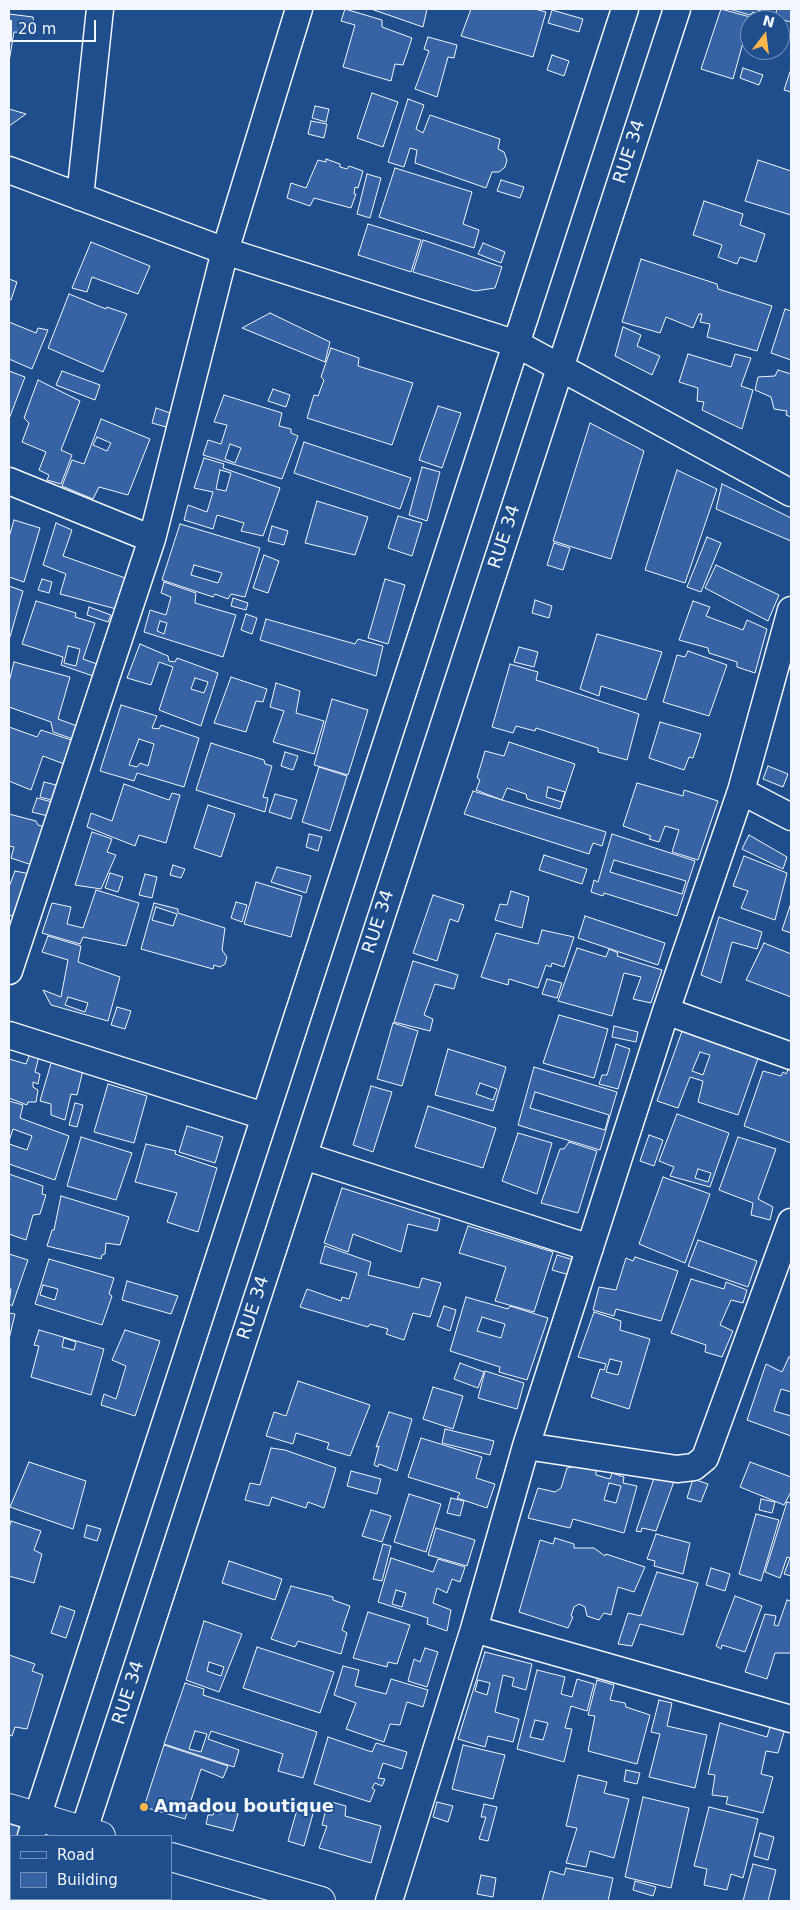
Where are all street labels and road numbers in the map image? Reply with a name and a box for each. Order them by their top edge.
street label: RUE 34 [610,117,650,187]
street label: RUE 34 [485,502,525,572]
street label: RUE 34 [359,887,399,957]
street label: RUE 34 [234,1273,274,1343]
street label: RUE 34 [109,1658,149,1728]

